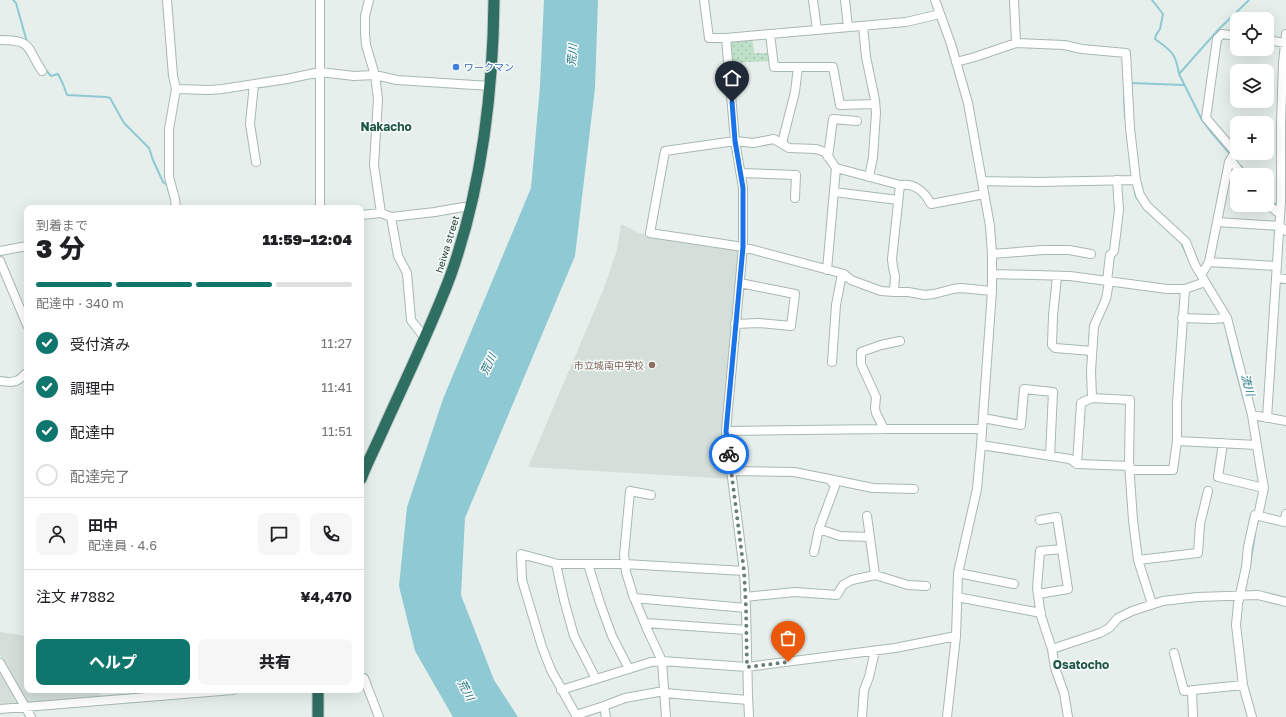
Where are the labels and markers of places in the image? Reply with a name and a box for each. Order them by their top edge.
place label: ワークマン [464,61,514,73]
pin [715,61,749,102]
marker: ワークマン [451,62,461,72]
place label: 市立城南中学校 [574,359,644,371]
marker: 市立城南中学校 [647,360,657,370]
pin [771,621,805,662]

